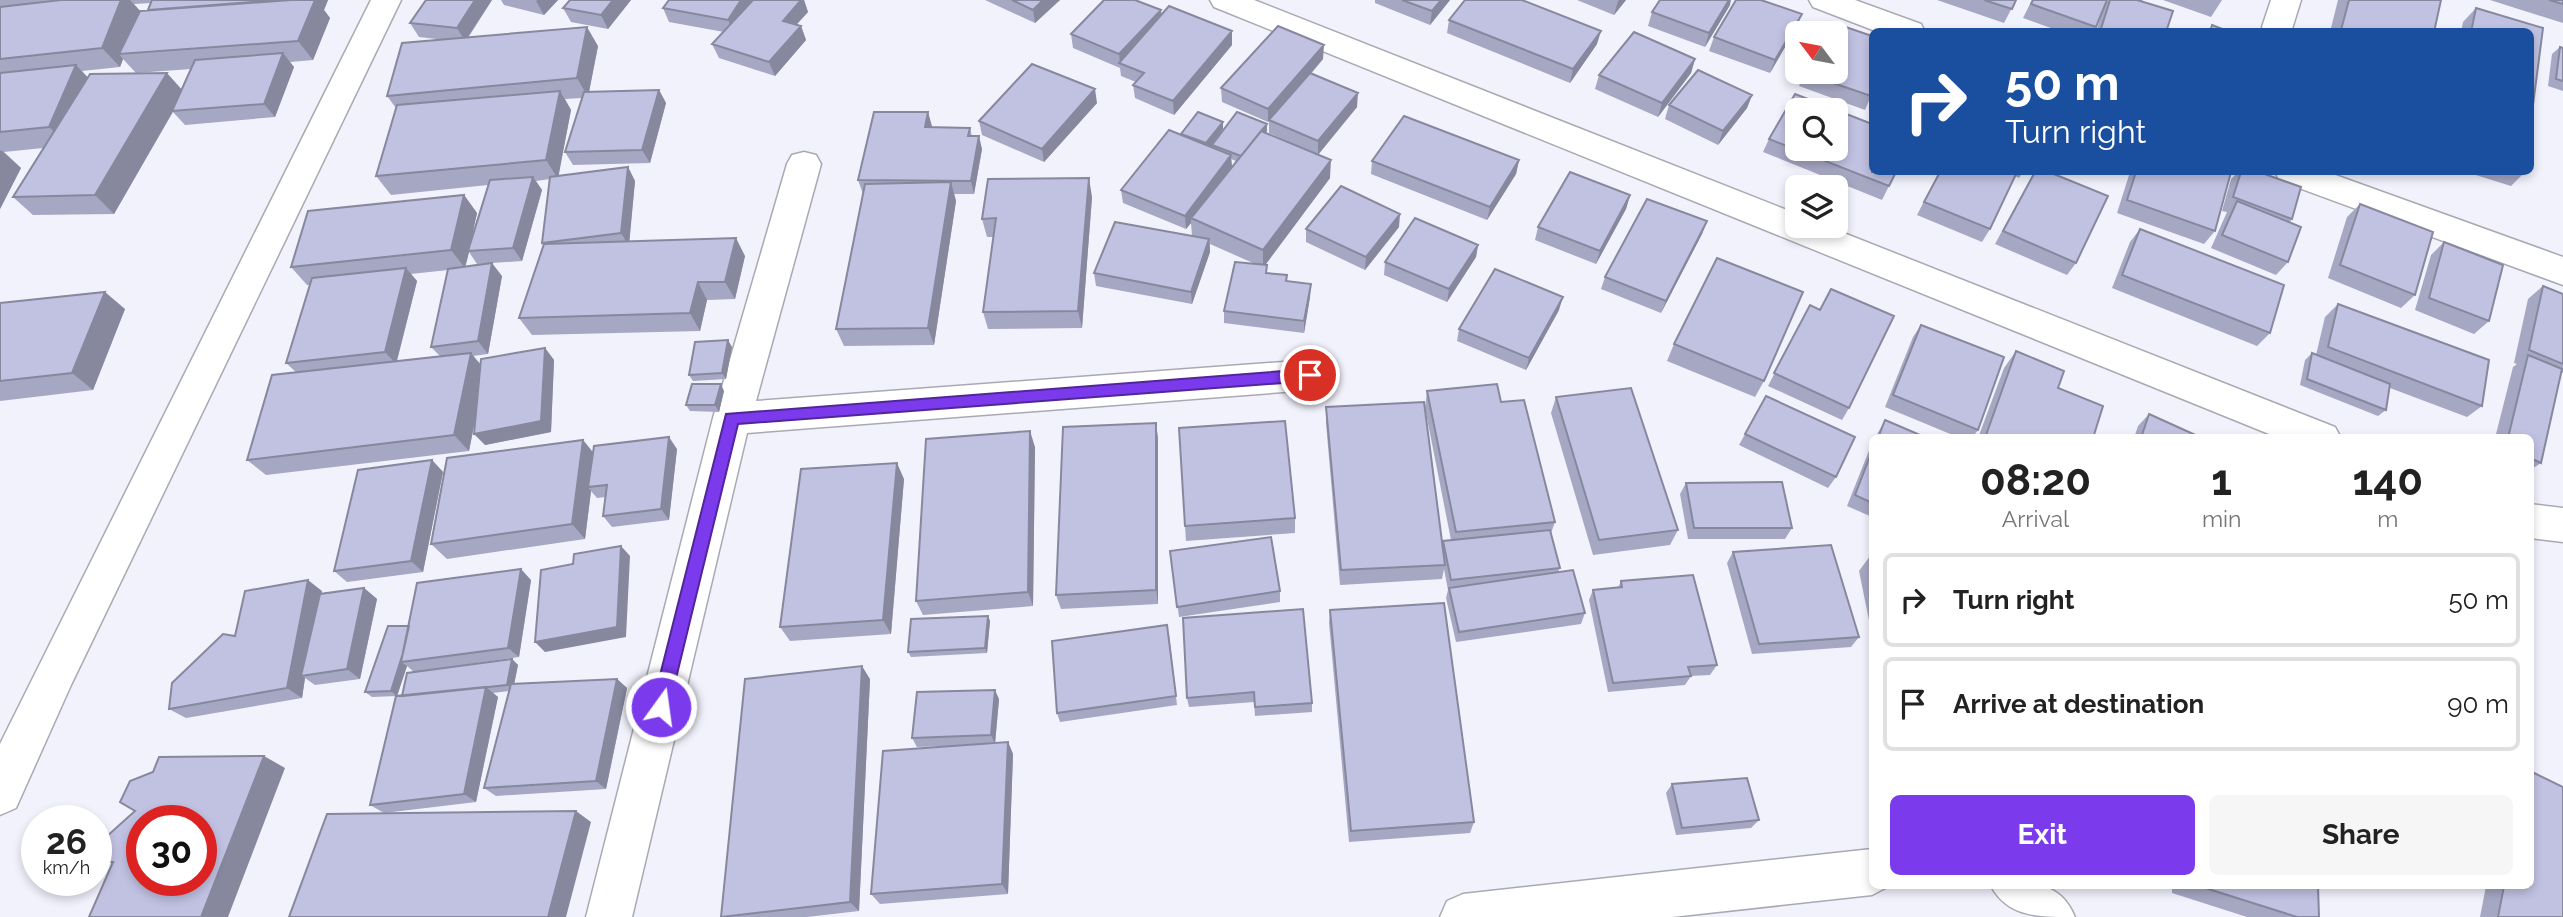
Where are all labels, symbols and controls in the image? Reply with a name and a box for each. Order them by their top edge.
north arrow [1785,21,1848,84]
map controls [1785,21,1848,238]
text: 50 m [2005,54,2120,111]
icon: right [1890,56,1981,147]
button: search [1785,98,1848,161]
text: Turn right [2005,113,2146,150]
button: layers [1785,175,1848,238]
pin [1280,345,1340,405]
icon: arrive [1291,356,1329,394]
text: 08:20 [1980,456,2091,505]
text: 1 [2211,456,2232,505]
text: 140 [2352,456,2423,505]
text: Arrival [2002,505,2069,532]
text: min [2202,505,2242,532]
text: m [2377,505,2398,532]
icon: right [1894,581,1932,619]
text: Turn right [1953,585,2074,615]
text: 50 m [2448,585,2509,615]
position arrow [624,670,698,744]
icon: arrive [1894,685,1932,723]
text: Arrive at destination [1953,689,2204,719]
text: 90 m [2447,689,2509,719]
button: Exit [1890,795,2195,875]
button: Share [2209,795,2513,875]
speed limit sign: 30 [126,805,217,896]
text: 26 [46,821,87,862]
text: km/h [43,857,90,878]

